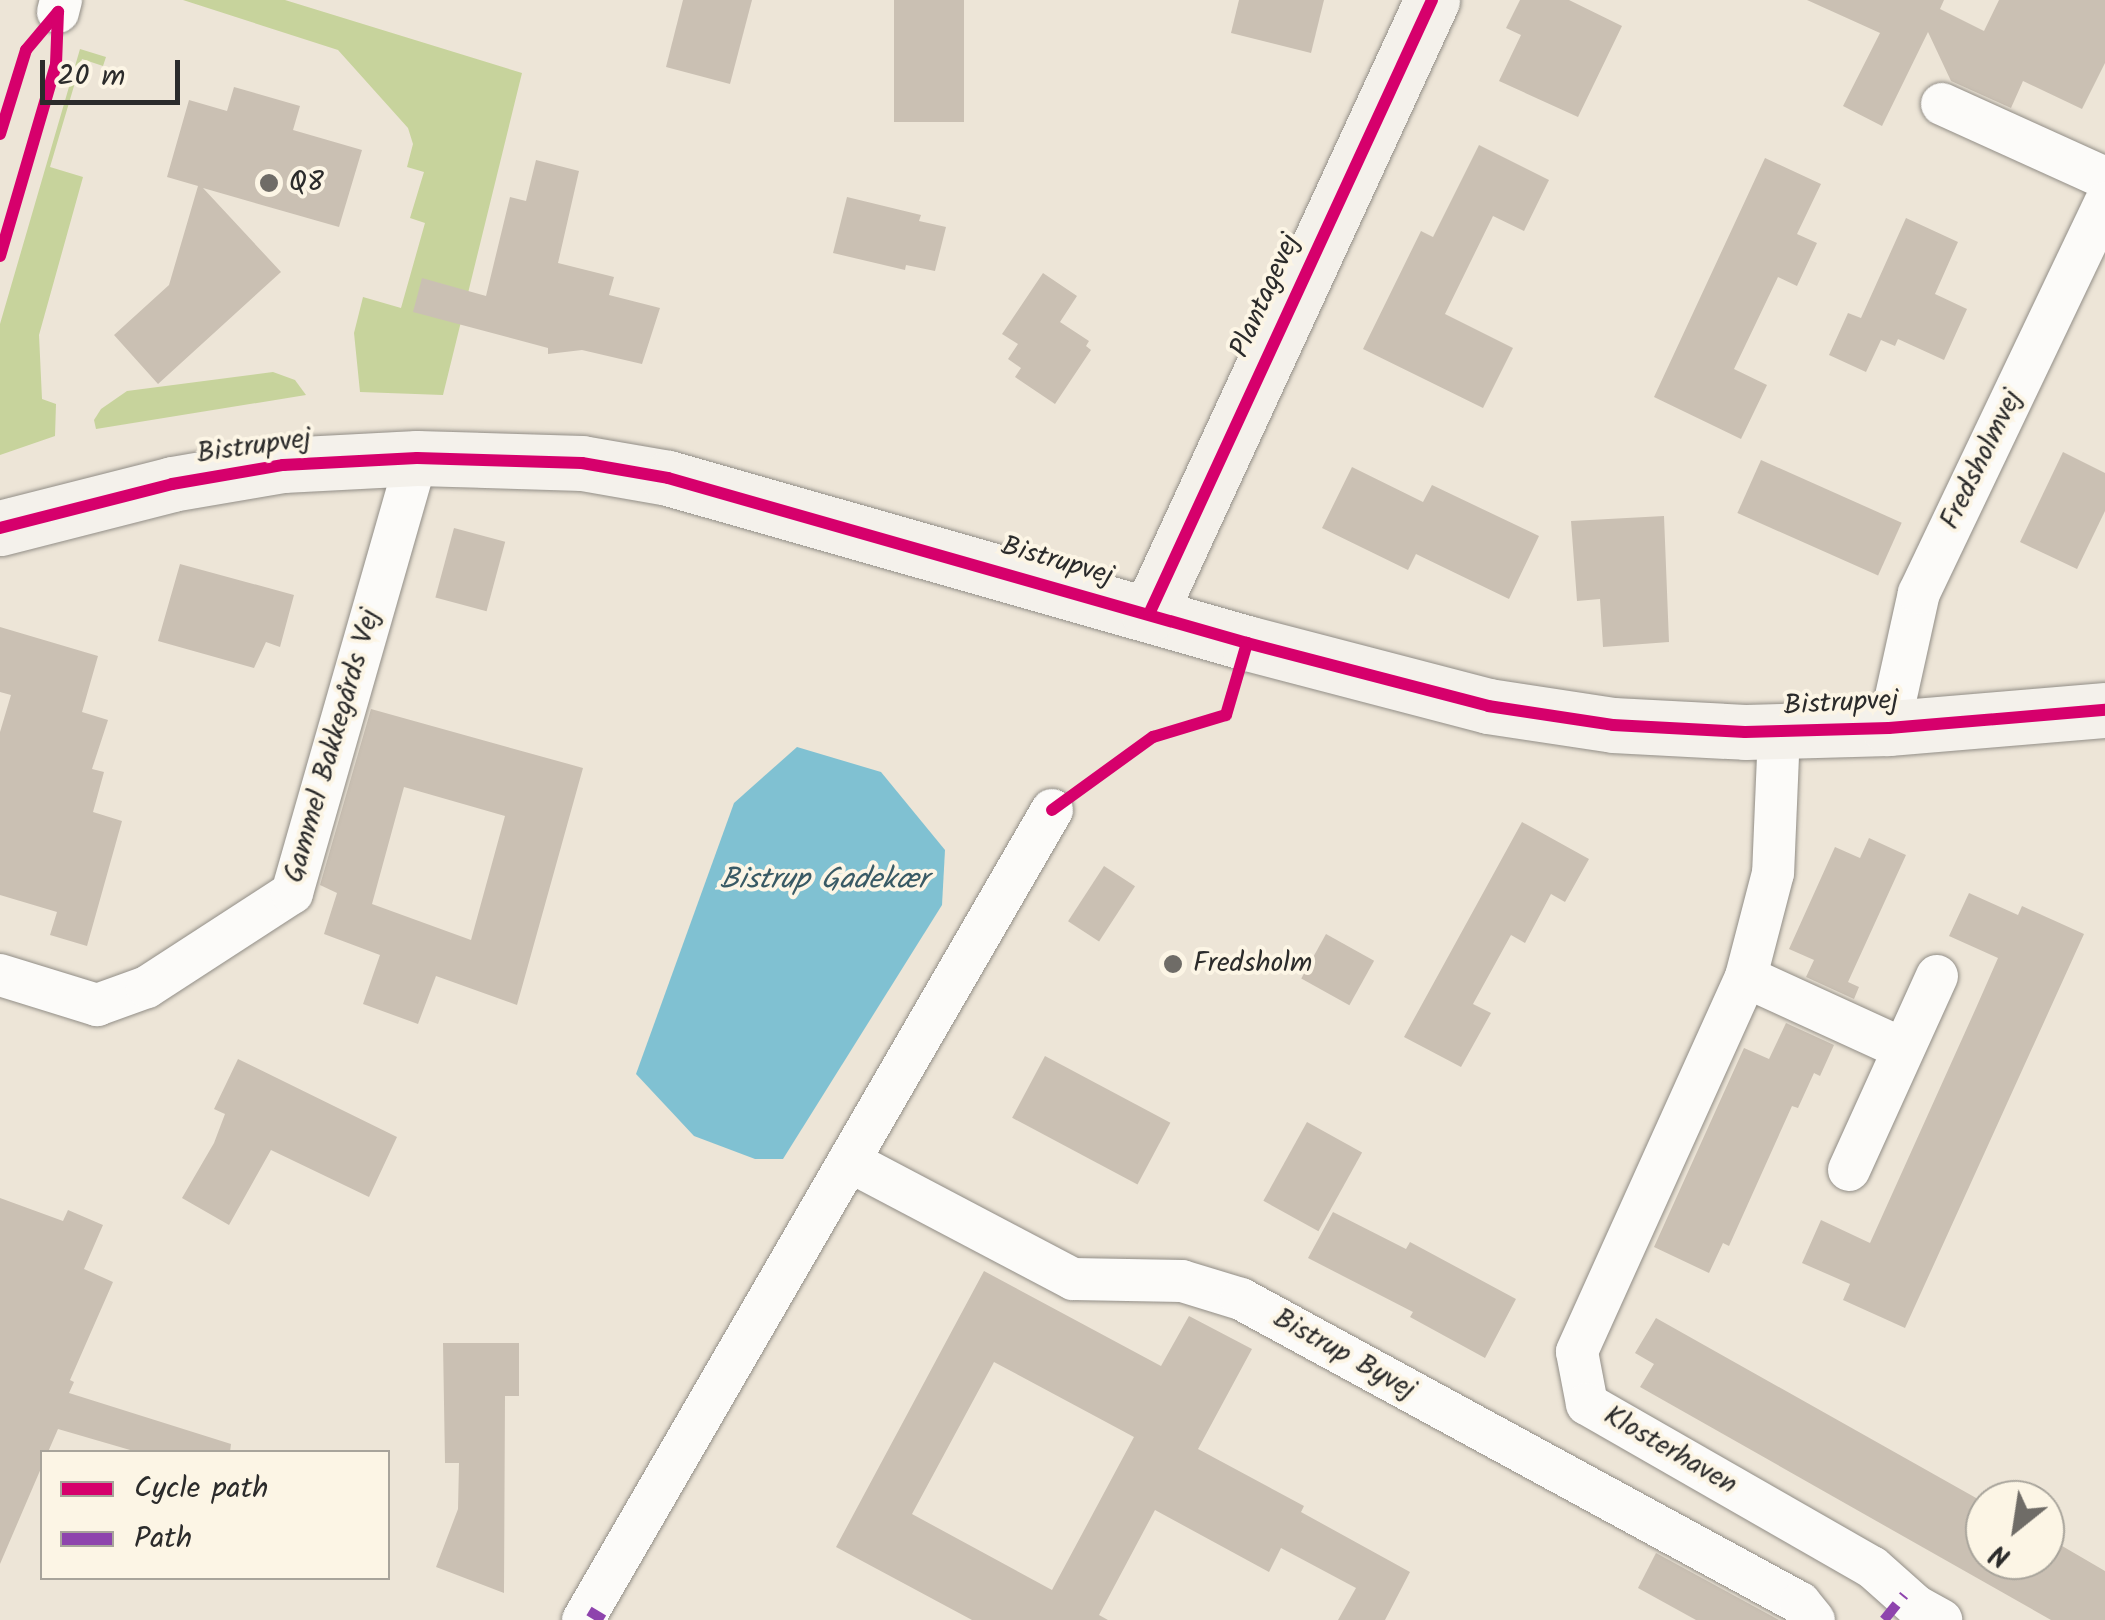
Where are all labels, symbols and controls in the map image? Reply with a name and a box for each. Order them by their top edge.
scale bar [45,40,185,102]
text: 20 m [57,53,125,101]
place label: Q8 [289,166,324,200]
marker: Q8 [258,172,280,194]
street label: Plantagevej [1224,229,1308,363]
street label: Fredsholmvej [1934,385,2030,535]
street label: Bistrupvej [195,422,313,472]
street label: Bistrupvej [997,530,1117,594]
street label: Gammel Bakkegårds Vej [278,605,388,887]
street label: Bistrupvej [1783,684,1899,724]
water label: Bistrup Gadekær [720,862,928,898]
place label: Fredsholm [1193,947,1312,981]
marker: Fredsholm [1162,953,1184,975]
street label: Bistrup Byvej [1267,1302,1421,1408]
street label: Klosterhaven [1597,1399,1743,1503]
legend [40,1450,390,1580]
text: Cycle path [134,1465,268,1513]
north arrow [1965,1480,2065,1580]
text: Path [134,1515,192,1563]
text: N [1982,1531,2020,1579]

